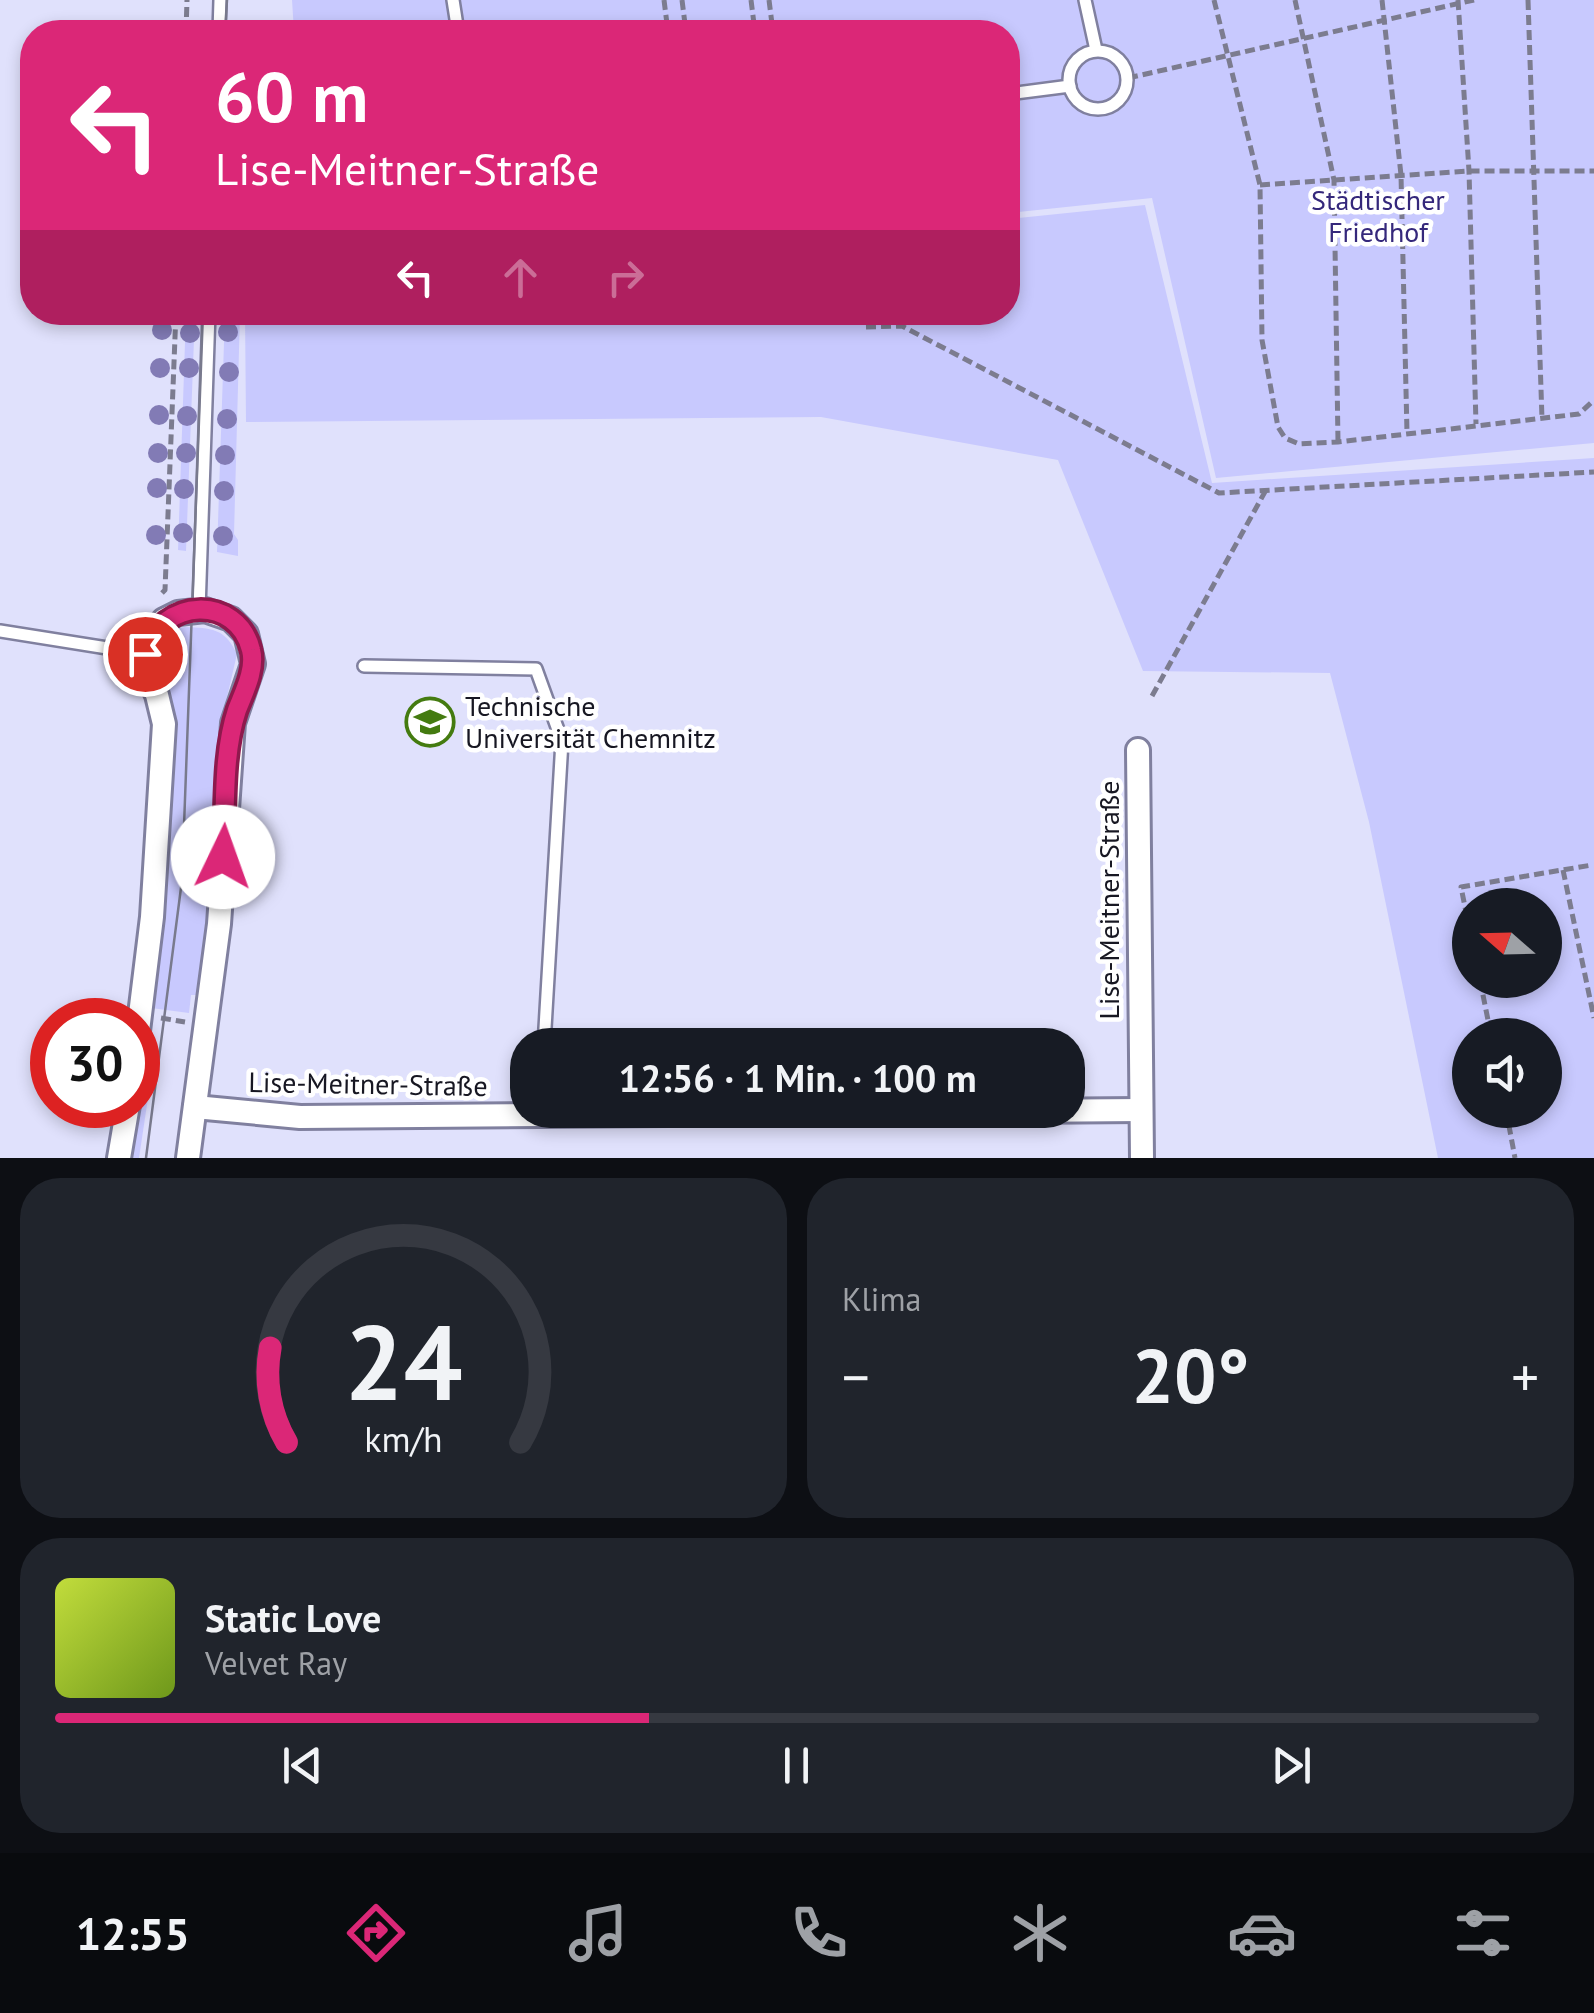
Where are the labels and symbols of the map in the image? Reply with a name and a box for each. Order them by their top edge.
park label: Städtischer Friedhof [1311,181,1445,250]
pin [103,612,188,697]
place label: Technische Universität Chemnitz [465,687,716,756]
school or university icon: Technische Universität Chemnitz [404,696,456,748]
street label: Lise-Meitner-Straße [1090,780,1127,1020]
position arrow [171,805,275,909]
north arrow [1452,888,1562,998]
speed limit sign: 30 [30,998,160,1128]
street label: Lise-Meitner-Straße [248,1063,488,1104]

